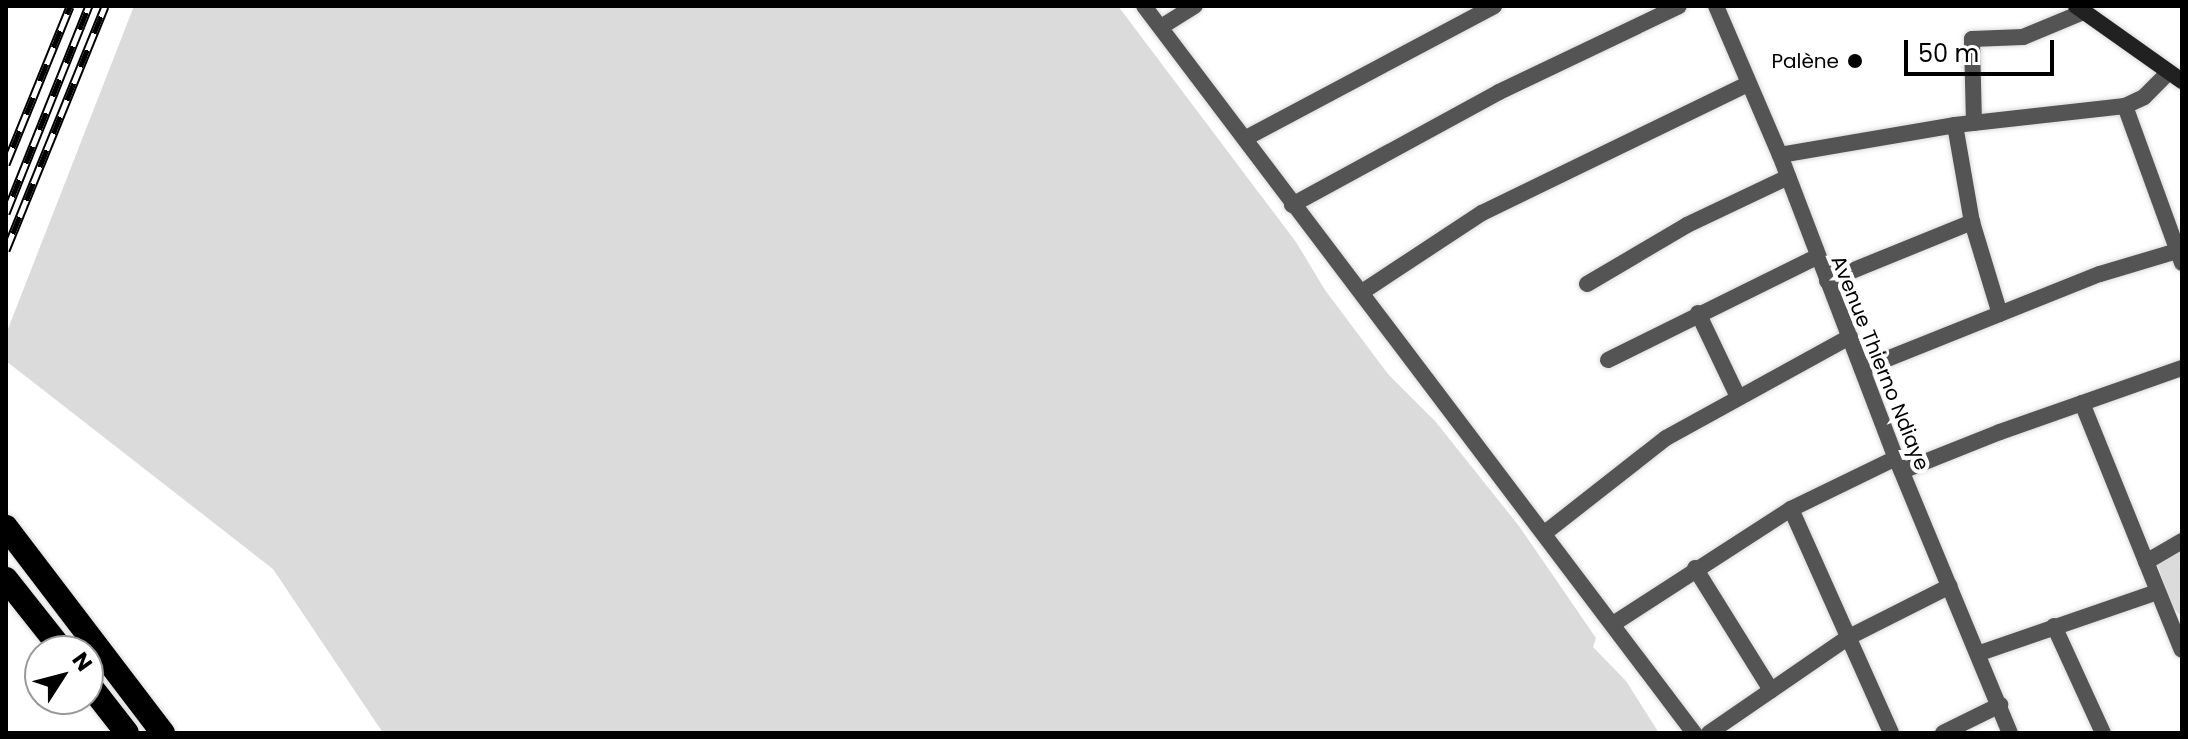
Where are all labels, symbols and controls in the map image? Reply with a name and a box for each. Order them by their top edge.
scale bar [1908,24,2058,74]
text: 50 m [1918,37,1979,70]
place label: Palène [1771,49,1839,73]
marker: Palène [1846,52,1864,70]
street label: Avenue Thierno Ndiaye [1826,252,1934,474]
north arrow [24,635,104,715]
text: N [65,646,100,678]

